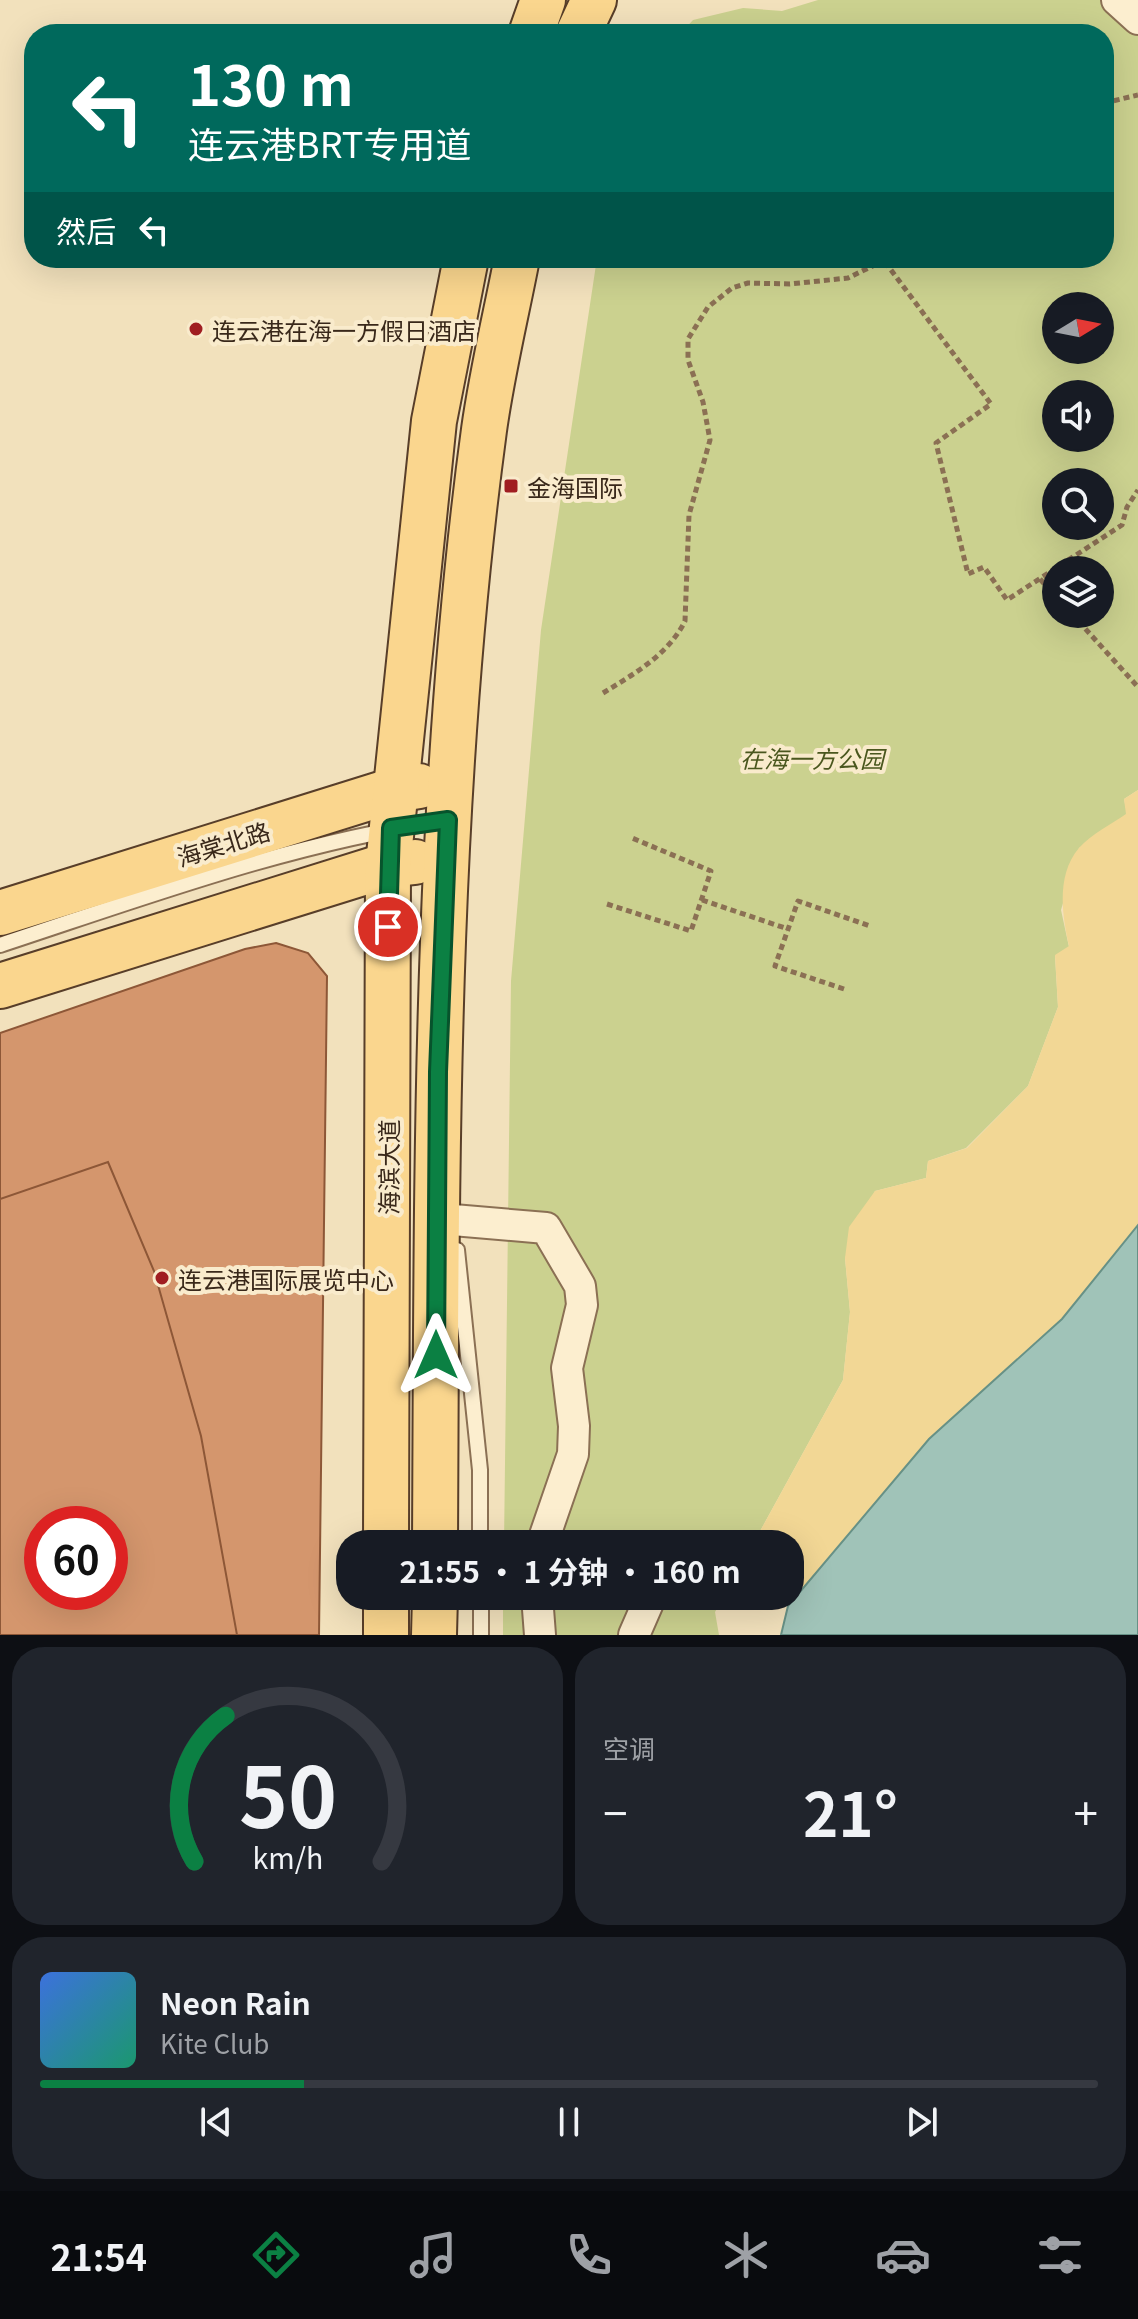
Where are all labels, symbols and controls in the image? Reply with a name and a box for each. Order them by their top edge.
text: 130 m [188,41,354,122]
icon: left [56,56,160,160]
text: 连云港BRT专用道 [188,116,471,168]
text: 然后 [56,208,116,252]
icon: left [132,208,176,252]
north arrow [1042,292,1114,364]
map controls [1042,292,1114,628]
place label: 连云港在海一方假日酒店 [212,312,476,347]
marker: 连云港在海一方假日酒店 [187,320,205,338]
button: sound [1042,380,1114,452]
button: search [1042,468,1114,540]
place label: 金海国际 [527,469,623,504]
marker: 金海国际 [502,477,520,495]
button: layers [1042,556,1114,628]
park label: 在海一方公园 [740,740,887,775]
street label: 海棠北路 [172,812,274,874]
pin [354,893,422,961]
icon: arrive [366,905,410,949]
street label: 海滨大道 [370,1119,405,1215]
place label: 连云港国际展览中心 [178,1261,394,1296]
marker: 连云港国际展览中心 [153,1269,171,1287]
position arrow [394,1313,478,1397]
speed limit sign: 60 [24,1506,128,1610]
text: 21:55 · 1 分钟 · 160 m [399,1548,741,1592]
text: 空调 [603,1729,655,1766]
text: 50 [238,1731,337,1852]
text: 21° [803,1767,898,1854]
text: − [603,1779,627,1843]
text: + [1074,1779,1098,1843]
text: km/h [252,1836,323,1877]
text: Neon Rain [160,1980,311,2024]
text: Kite Club [160,2024,269,2061]
icon: previous [194,2100,238,2144]
icon: pause [547,2100,591,2144]
icon: next [900,2100,944,2144]
icon: directions [248,2227,304,2283]
icon: music [405,2227,461,2283]
icon: phone [561,2227,617,2283]
icon: climate [718,2227,774,2283]
icon: car [875,2227,931,2283]
icon: filters [1032,2227,1088,2283]
text: 21:54 [50,2229,147,2281]

